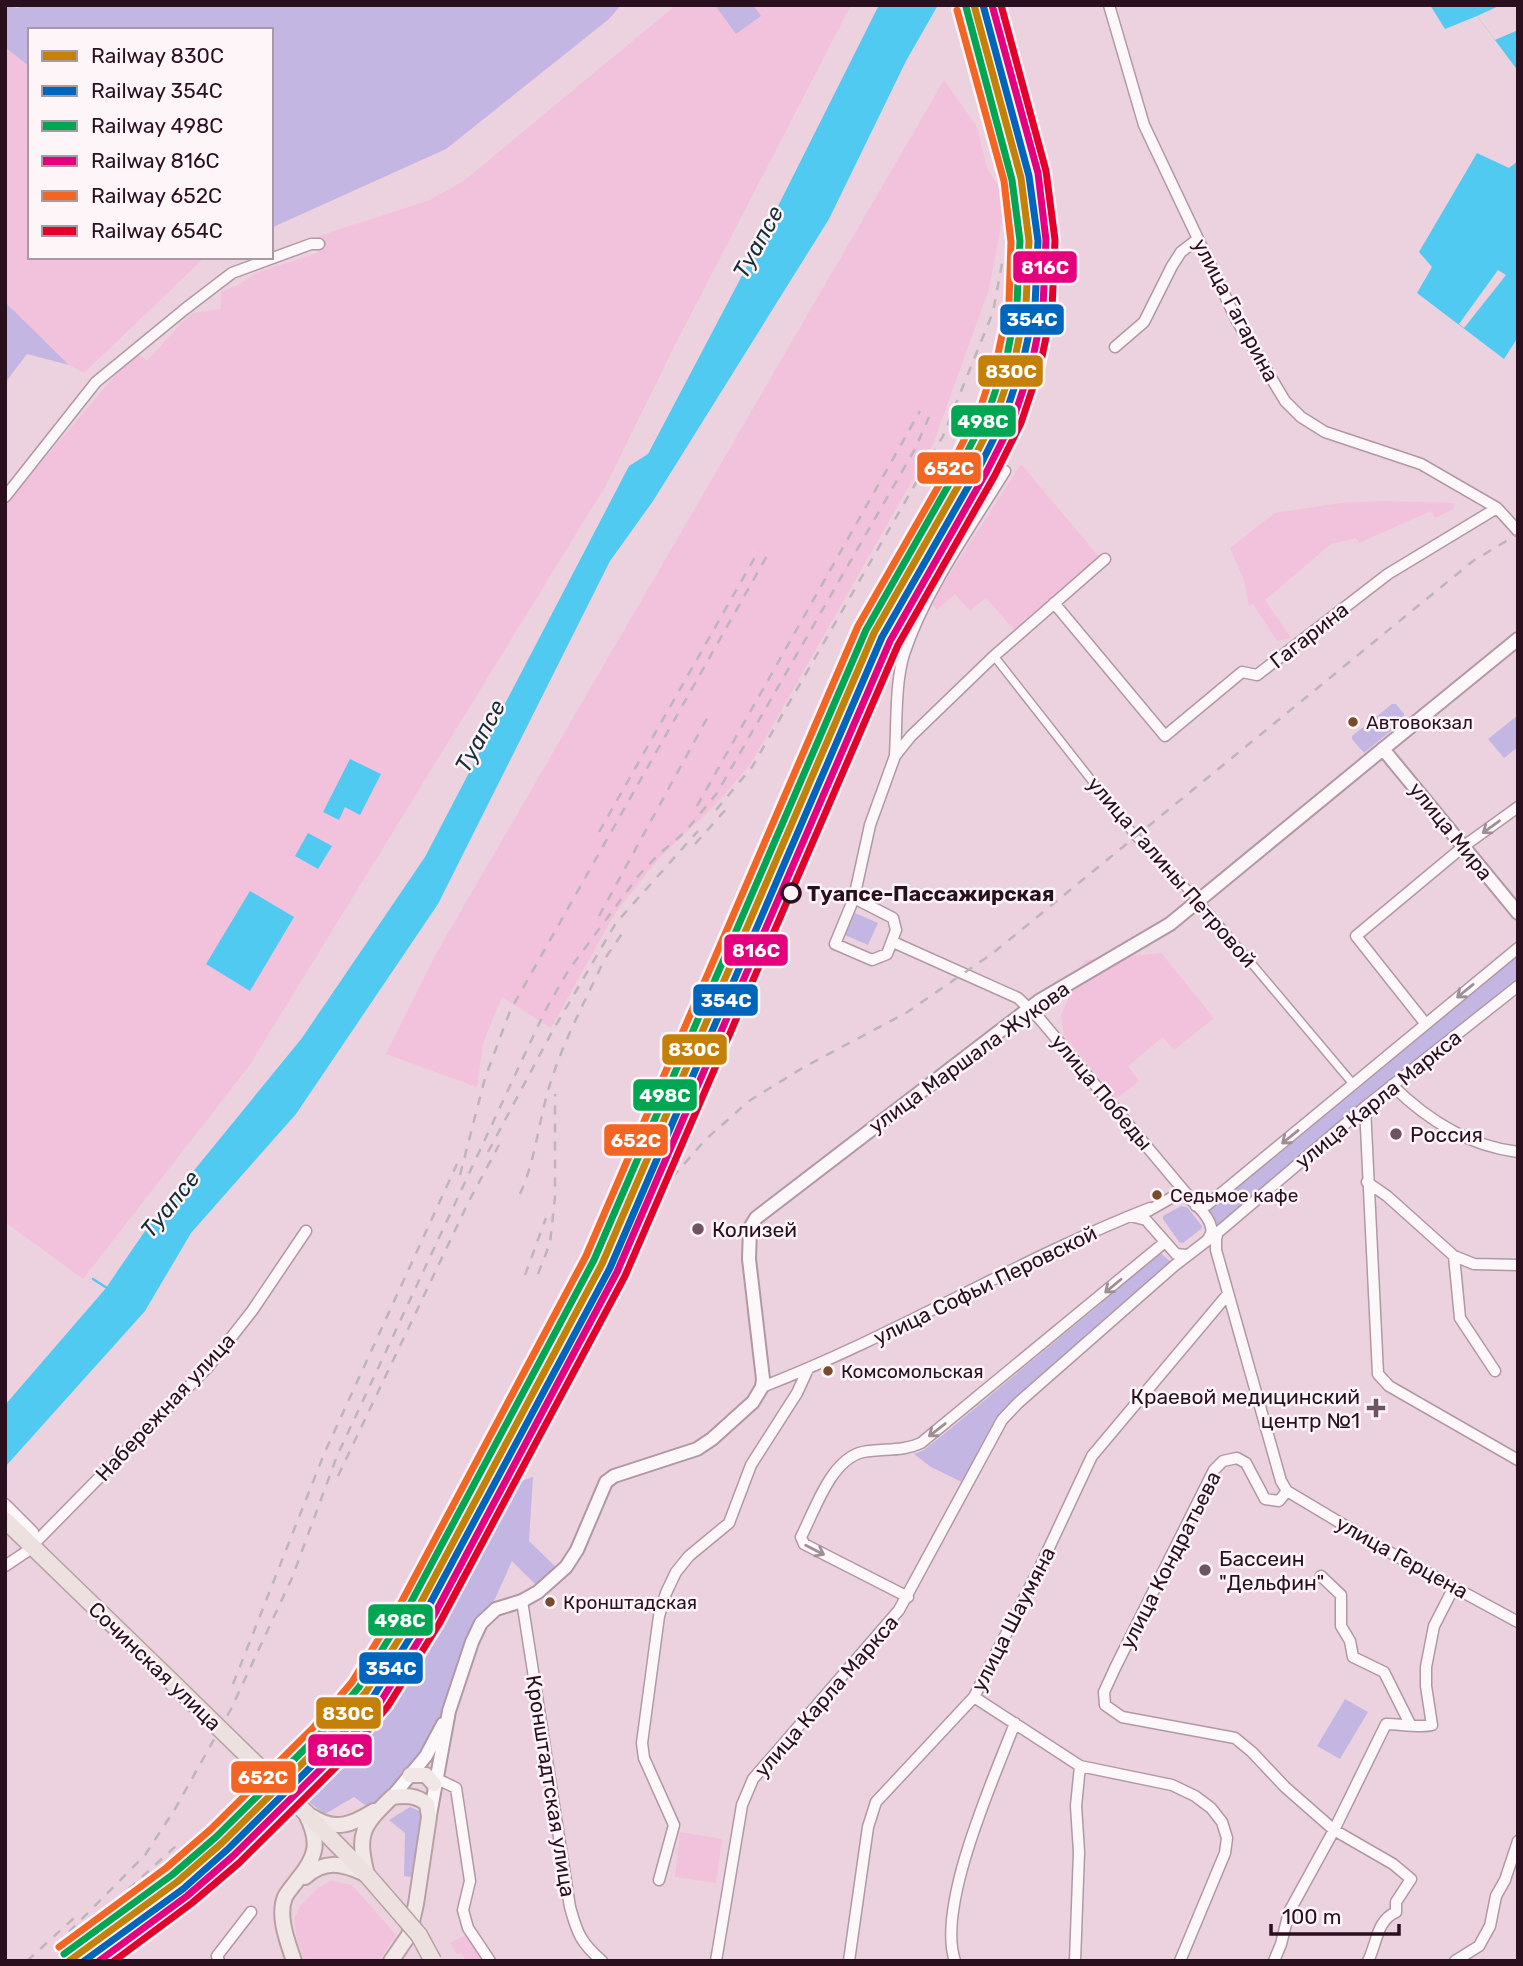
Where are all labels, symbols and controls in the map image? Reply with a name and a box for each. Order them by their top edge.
legend [28,28,273,259]
text: Railway 830С [91,43,224,68]
text: Railway 354С [91,78,223,103]
text: Railway 498С [91,113,223,138]
text: Railway 816С [91,148,220,173]
text: Railway 652С [91,183,222,208]
water label: Туапсе [727,201,789,283]
text: Railway 654С [91,218,223,243]
street label: улица Гагарина [1188,234,1284,386]
line badge: 816С [1012,250,1078,284]
text: 816С [1021,256,1069,279]
line badge: 354С [999,303,1065,336]
text: 354С [1006,308,1058,331]
line badge: 830С [977,354,1044,388]
text: 830С [985,360,1037,383]
line badge: 498С [950,404,1017,438]
text: 498С [957,410,1009,433]
line badge: 652С [916,451,982,485]
text: 652С [924,457,974,480]
street label: Гагарина [1265,597,1353,673]
water label: Туапсе [449,695,511,777]
place label: Автовокзал [1366,711,1473,734]
marker: Автовокзал [1346,715,1360,729]
street label: улица Галины Петровой [1082,772,1262,972]
street label: улица Мира [1404,777,1498,885]
one-way arrow [1482,819,1501,834]
place label: Туапсе-Пассажирская [807,881,1054,906]
marker: Туапсе-Пассажирская [781,883,801,903]
line badge: 816С [723,933,789,967]
text: 816С [732,939,780,962]
street label: улица Маршала Жукова [864,976,1074,1138]
line badge: 354С [692,983,759,1017]
one-way arrow [1456,983,1474,999]
text: 354С [700,989,752,1012]
street label: улица Карла Маркса [1290,1024,1466,1174]
street label: улица Победы [1046,1029,1158,1155]
line badge: 830С [661,1033,728,1066]
text: 830С [668,1038,720,1061]
line badge: 498С [632,1078,698,1112]
text: 498С [639,1084,691,1107]
place label: Россия [1410,1122,1483,1147]
line badge: 652С [603,1123,669,1157]
marker: Россия [1388,1126,1404,1142]
text: 652С [611,1129,661,1152]
one-way arrow [1282,1129,1300,1145]
water label: Туапсе [134,1165,206,1243]
place label: Седьмое кафе [1170,1184,1298,1207]
marker: Седьмое кафе [1150,1188,1164,1202]
place label: Колизей [712,1217,797,1242]
street label: улица Софьи Перовской [869,1220,1101,1350]
marker: Колизей [690,1221,706,1237]
one-way arrow [1104,1278,1122,1293]
street label: Набережная улица [90,1328,240,1486]
place label: Комсомольская [841,1360,984,1383]
marker: Комсомольская [821,1364,835,1378]
place label: Краевой медицинский центр №1 [1130,1384,1360,1433]
marker: Краевой медицинский центр №1 [1366,1398,1386,1418]
one-way arrow [929,1423,947,1438]
street label: улица Кондратьева [1114,1467,1226,1653]
street label: улица Герцена [1332,1510,1472,1604]
one-way arrow [804,1543,825,1557]
street label: улица Шаумяна [966,1543,1060,1695]
place label: Бассеин "Дельфин" [1219,1546,1324,1595]
marker: Бассеин "Дельфин" [1197,1562,1213,1578]
place label: Кронштадская [563,1591,697,1614]
marker: Кронштадская [543,1595,557,1609]
street label: Сочинская улица [84,1596,226,1736]
line badge: 498С [367,1603,434,1637]
text: 498С [374,1609,426,1632]
street label: улица Карла Маркса [749,1610,903,1782]
line badge: 354С [358,1651,424,1685]
text: 354С [365,1657,417,1680]
street label: Кронштадтская улица [521,1673,581,1899]
line badge: 830С [315,1696,382,1730]
text: 830С [322,1702,374,1725]
line badge: 816С [307,1733,373,1767]
text: 816С [316,1739,364,1762]
line badge: 652С [230,1760,297,1794]
text: 652С [238,1766,288,1789]
scale bar [1271,1892,1399,1936]
text: 100 m [1282,1904,1341,1929]

